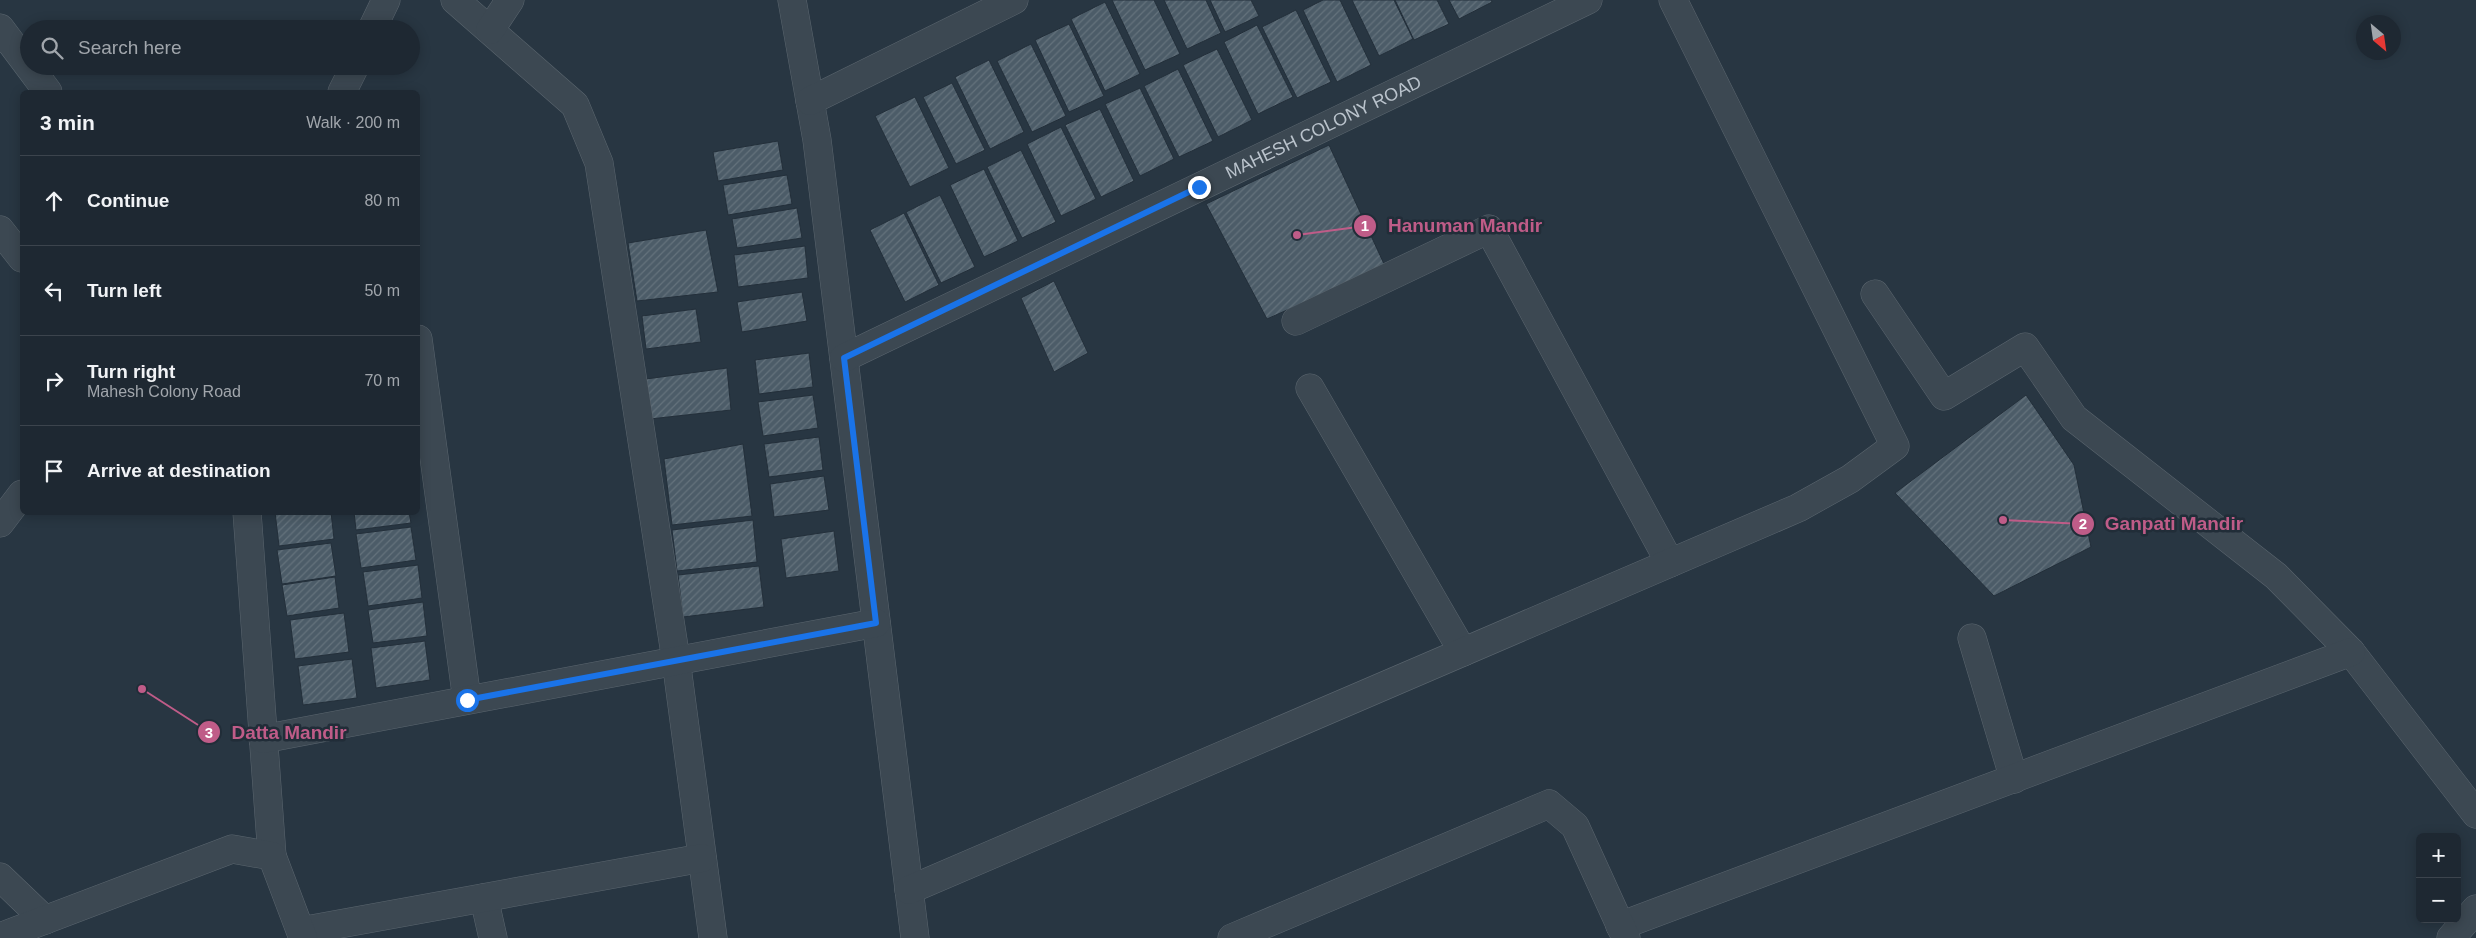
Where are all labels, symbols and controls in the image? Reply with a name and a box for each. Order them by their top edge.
north arrow [2356,15,2401,60]
search box [20,20,420,75]
icon: search [38,34,66,62]
text: Search here [78,37,182,58]
street label: MAHESH COLONY ROAD [1222,72,1425,183]
text: 3 min [40,111,95,134]
text: Walk · 200 m [306,114,400,131]
route end [1188,176,1211,199]
icon: ahead [40,187,68,215]
text: Continue [87,190,169,211]
text: 80 m [364,192,400,209]
callout: Hanuman Mandir [1353,209,1552,243]
text: Hanuman Mandir [1388,215,1543,236]
text: 1 [1361,217,1369,234]
icon: left [40,277,68,305]
text: Turn left [87,280,162,301]
text: 50 m [364,282,400,299]
text: Turn right [87,361,175,382]
icon: right [40,367,68,395]
text: 70 m [364,372,400,389]
text: Mahesh Colony Road [87,383,241,400]
icon: arrive [40,457,68,485]
text: Arrive at destination [87,460,271,481]
callout: Ganpati Mandir [2070,507,2254,541]
text: Ganpati Mandir [2105,513,2244,534]
text: 2 [2079,515,2087,532]
route start [456,689,479,712]
callout: Datta Mandir [197,715,357,749]
text: Datta Mandir [231,722,347,743]
text: 3 [205,724,213,741]
map controls [2416,833,2461,923]
button: + [2416,833,2461,878]
button: − [2416,878,2461,923]

